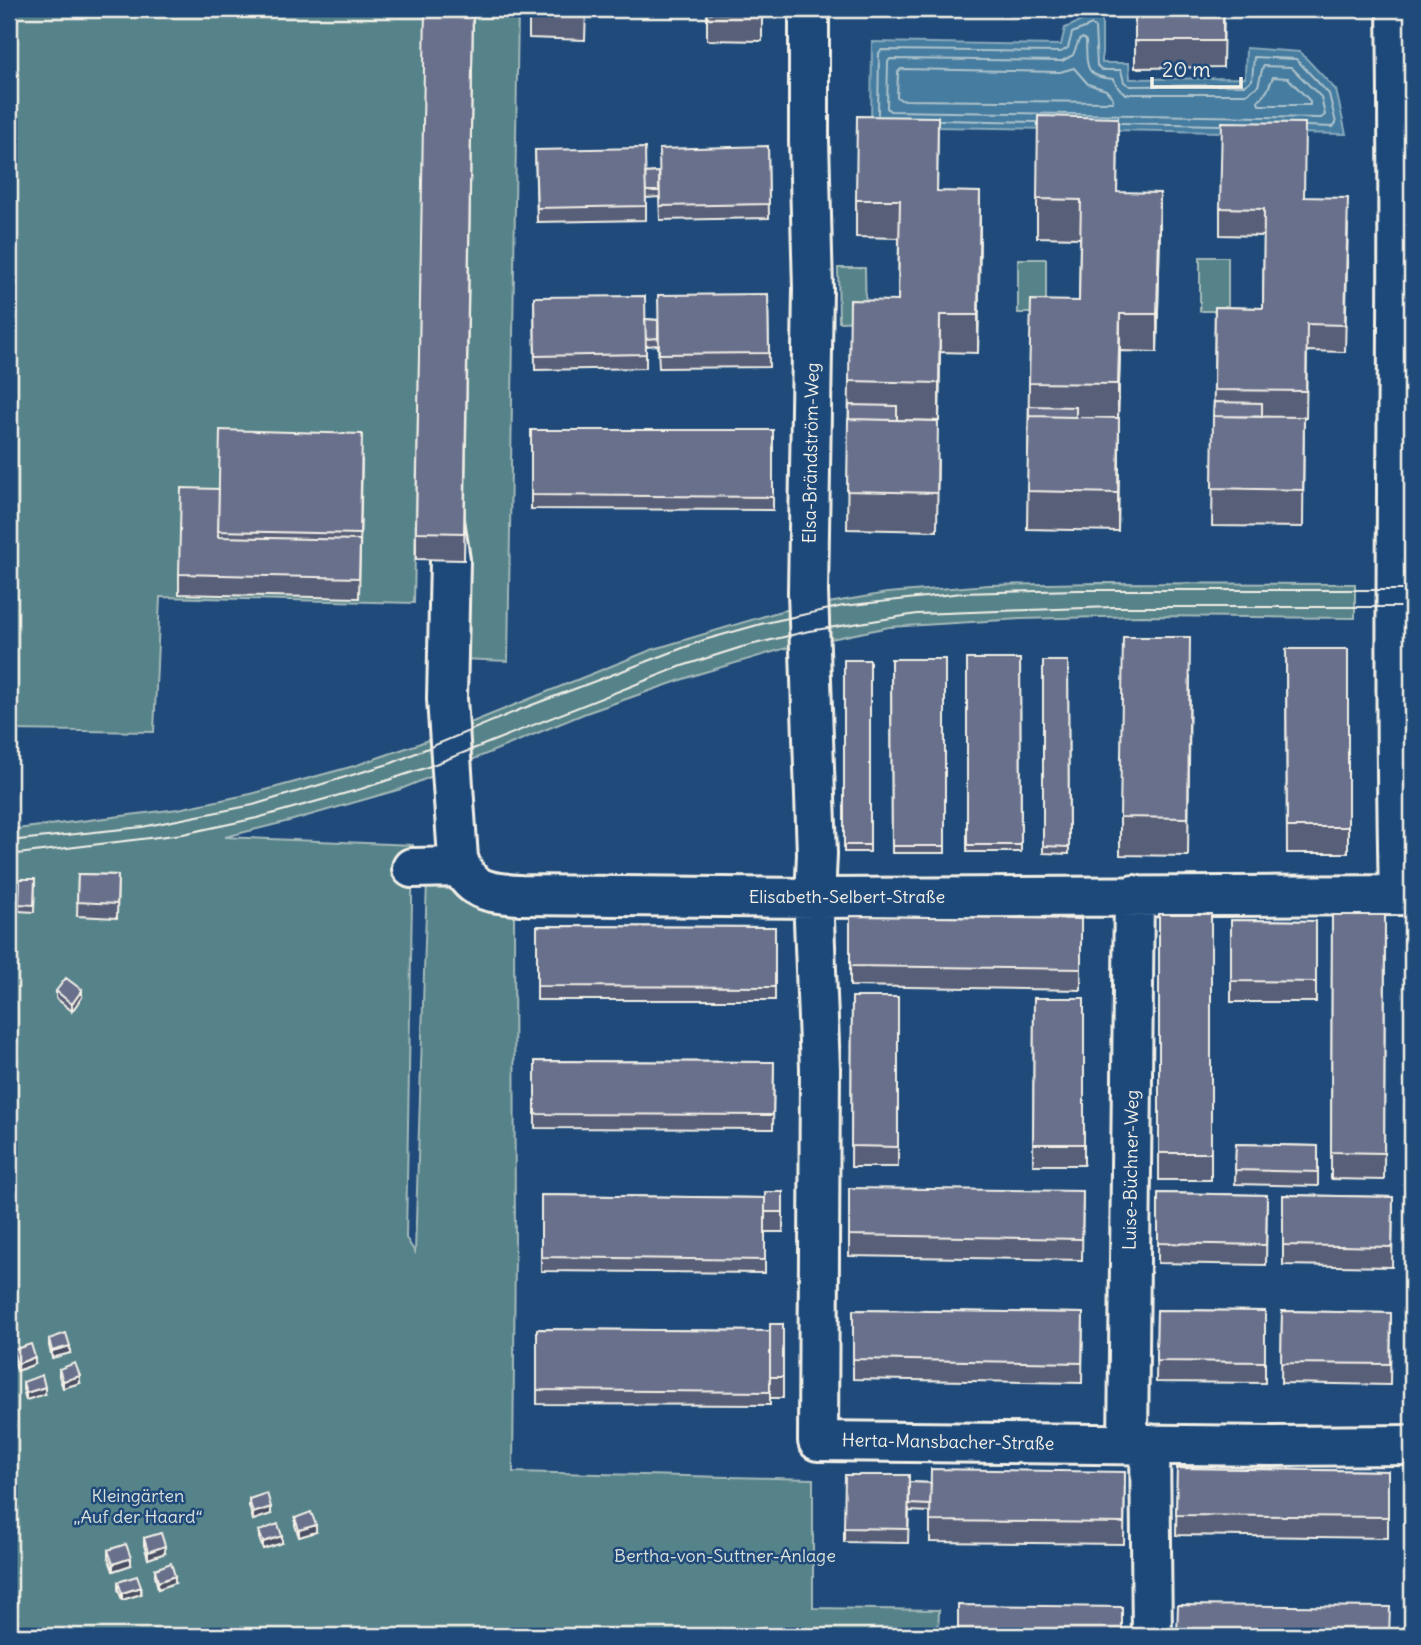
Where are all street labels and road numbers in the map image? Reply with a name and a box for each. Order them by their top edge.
street label: Elsa-Brändström-Weg [797,362,824,543]
street label: Elisabeth-Selbert-Straße [749,885,945,908]
street label: Luise-Büchner-Weg [1118,1090,1143,1250]
street label: Herta-Mansbacher-Straße [842,1428,1054,1455]

